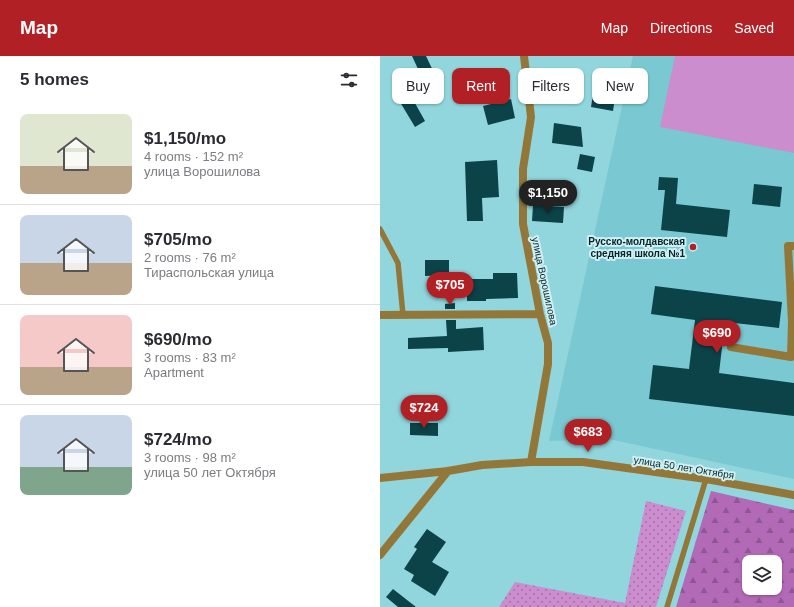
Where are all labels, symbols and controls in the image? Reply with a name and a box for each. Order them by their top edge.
text: Map [20,17,58,38]
text: Map [601,20,628,36]
text: Directions [650,20,712,36]
text: Saved [734,20,774,36]
chip: Buy [392,68,444,104]
chip: Rent [452,68,510,104]
chip: Filters [518,68,584,104]
chip: New [592,68,648,104]
icon: filters [338,69,360,91]
text: 5 homes [20,70,89,89]
text: $1,150/mo [144,129,226,148]
icon: home [52,130,100,178]
text: 4 rooms · 152 m² [144,149,243,164]
text: улица Ворошилова [144,164,260,179]
pin: $1,150 [515,180,581,214]
text: $1,150 [528,185,568,200]
text: $705/mo [144,230,212,249]
icon: home [52,231,100,279]
street label: улица Ворошилова [530,236,559,326]
place label: Русско-молдавская средняя школа №1 [588,236,685,259]
marker: Русско-молдавская средняя школа №1 [688,242,698,252]
text: 2 rooms · 76 m² [144,250,236,265]
text: Тираспольская улица [144,265,274,280]
pin: $705 [426,272,474,306]
text: $705 [436,277,464,292]
pin: $690 [693,320,741,354]
text: $690 [703,325,731,340]
text: $690/mo [144,330,212,349]
icon: home [52,331,100,379]
text: 3 rooms · 83 m² [144,350,236,365]
text: Apartment [144,365,204,380]
pin: $724 [400,395,448,429]
text: $724 [410,400,438,415]
pin: $683 [564,419,612,453]
text: $683 [574,424,602,439]
text: $724/mo [144,430,212,449]
icon: home [52,431,100,479]
text: 3 rooms · 98 m² [144,450,236,465]
street label: улица 50 лет Октября [633,454,735,481]
text: улица 50 лет Октября [144,465,276,480]
map controls [742,555,782,595]
button: layers [742,555,782,595]

